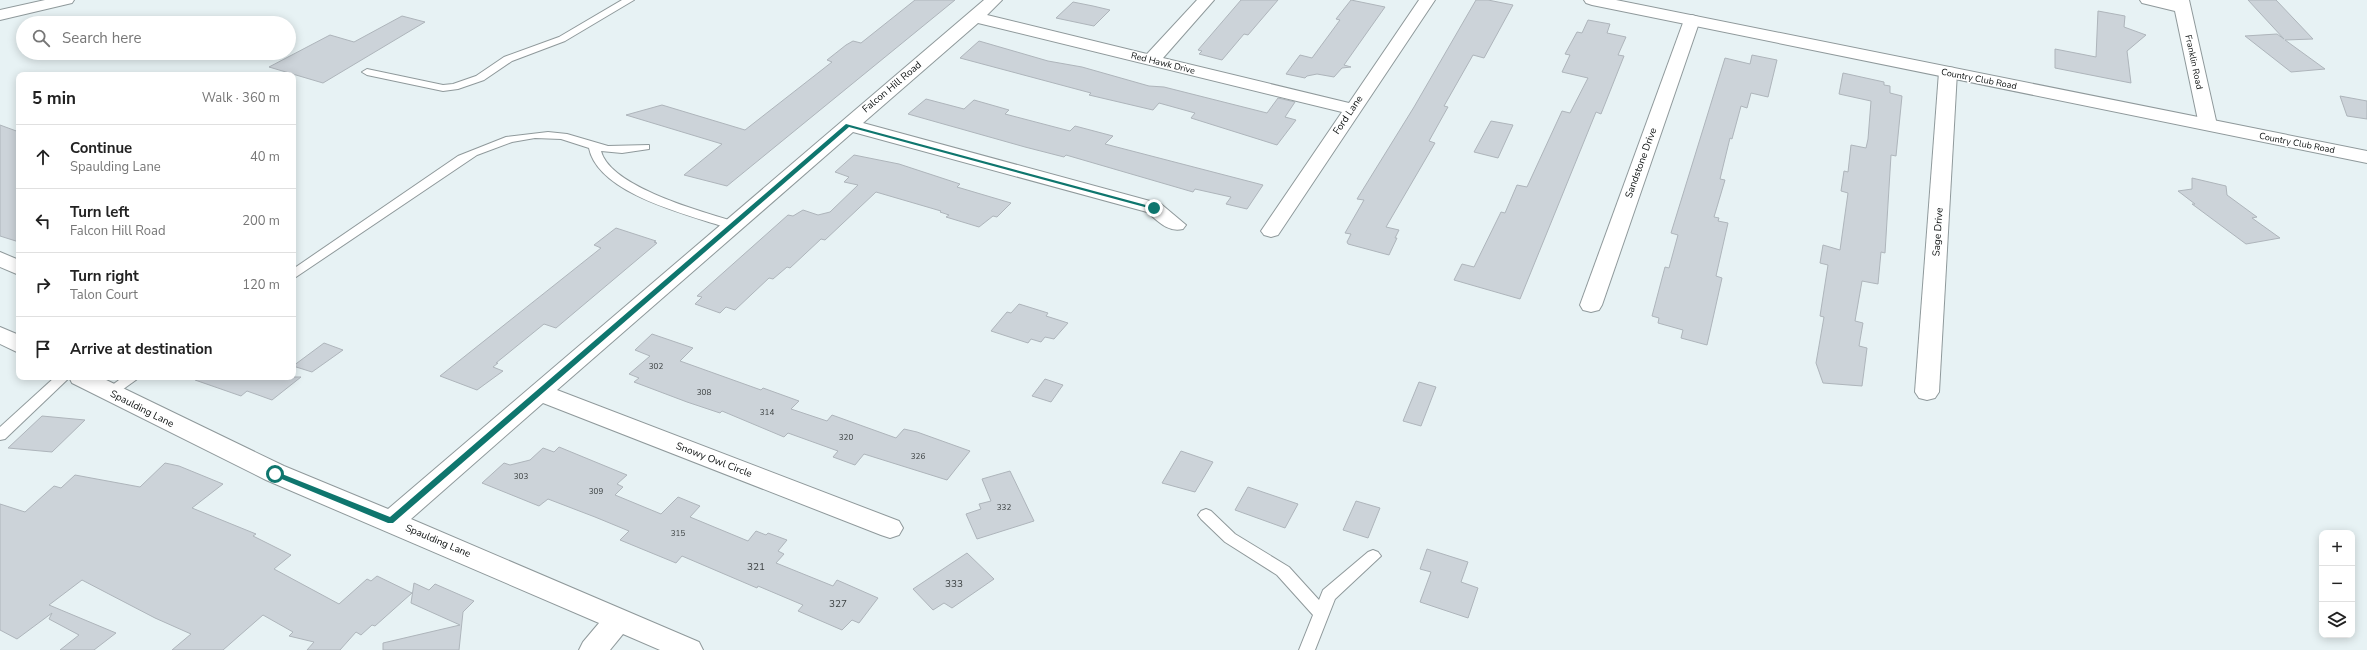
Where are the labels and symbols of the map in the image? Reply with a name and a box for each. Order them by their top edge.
street label: Franklin Road [2182,34,2206,90]
street label: Red Hawk Drive [1130,49,1196,77]
street label: Falcon Hill Road [859,58,925,116]
street label: Country Club Road [1940,66,2018,92]
street label: Ford Lane [1330,93,1366,137]
street label: Sandstone Drive [1622,126,1660,200]
street label: Country Club Road [2258,130,2336,156]
route end [1145,199,1163,217]
street label: Sage Drive [1929,207,1947,257]
house number: 302 [649,361,663,372]
street label: Spaulding Lane [108,387,176,431]
house number: 308 [697,387,711,398]
house number: 314 [760,407,774,418]
house number: 320 [839,432,853,443]
street label: Snowy Owl Circle [674,439,754,481]
house number: 326 [911,451,925,462]
route start [266,465,284,483]
house number: 303 [514,471,528,482]
house number: 309 [589,486,603,497]
house number: 332 [997,502,1011,513]
street label: Spaulding Lane [403,521,473,561]
house number: 315 [671,528,685,539]
house number: 321 [747,560,765,574]
house number: 333 [945,577,963,591]
house number: 327 [829,597,847,611]

